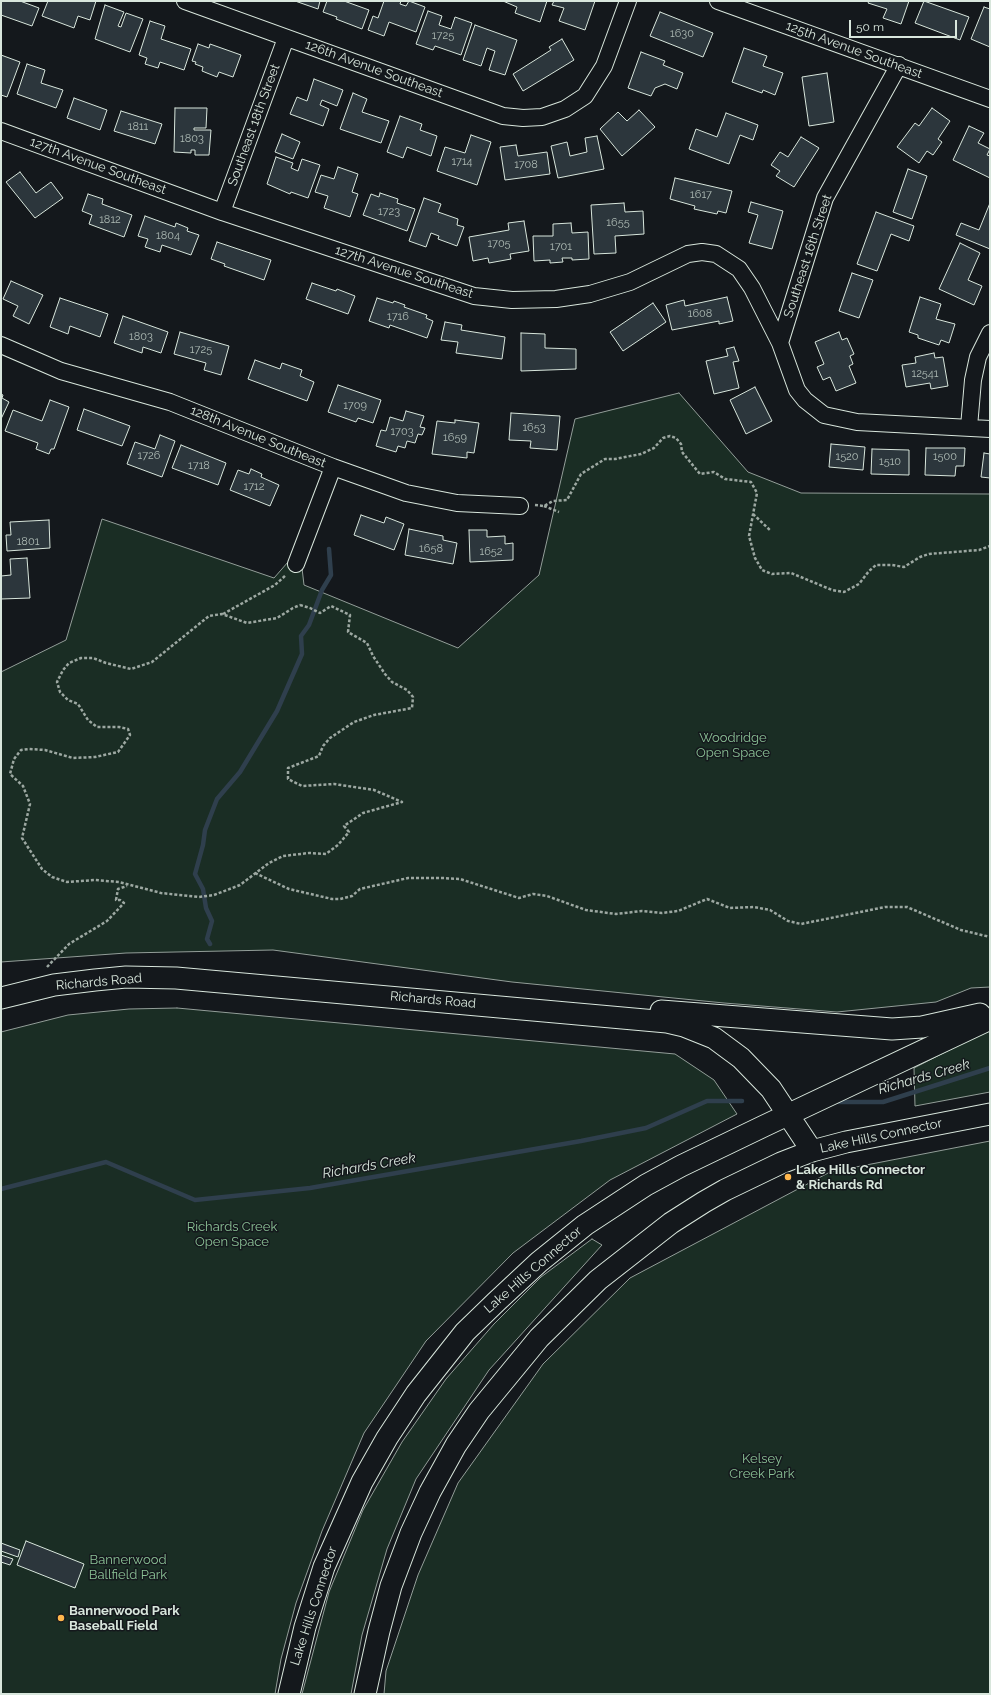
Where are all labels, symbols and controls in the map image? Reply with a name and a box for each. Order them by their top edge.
scale bar [851,12,959,38]
street label: 125th Avenue Southeast [784,18,924,82]
text: 50 m [856,20,884,34]
house number: 1630 [670,27,694,41]
house number: 1725 [432,29,454,43]
street label: 126th Avenue Southeast [303,37,445,101]
street label: Southeast 18th Street [225,62,283,188]
house number: 1811 [128,120,148,134]
house number: 1803 [180,132,204,146]
street label: 127th Avenue Southeast [28,134,168,198]
house number: 1714 [451,155,473,169]
house number: 1708 [514,158,538,172]
house number: 1617 [690,188,712,202]
street label: Southeast 16th Street [781,192,835,320]
house number: 1723 [378,205,400,219]
house number: 1812 [99,213,121,227]
house number: 1655 [606,216,630,230]
house number: 1804 [156,229,180,243]
house number: 1705 [487,237,511,251]
house number: 1701 [550,240,572,254]
street label: 127th Avenue Southeast [333,242,475,302]
house number: 1608 [688,307,712,321]
house number: 1716 [387,310,409,324]
house number: 1803 [129,330,153,344]
house number: 1725 [190,343,212,357]
house number: 12541 [911,367,939,381]
house number: 1709 [343,399,367,413]
street label: 128th Avenue Southeast [188,403,328,471]
house number: 1653 [522,421,546,435]
house number: 1703 [390,425,414,439]
house number: 1659 [443,431,467,445]
house number: 1726 [138,449,160,463]
house number: 1520 [835,450,859,464]
house number: 1500 [933,450,957,464]
house number: 1510 [879,455,901,469]
house number: 1718 [188,459,210,473]
house number: 1712 [244,480,264,494]
house number: 1801 [17,535,39,549]
house number: 1658 [419,542,443,556]
house number: 1652 [479,545,503,559]
park label: Woodridge Open Space [696,730,770,761]
street label: Richards Road [55,970,143,994]
street label: Richards Road [389,988,477,1012]
water label: Richards Creek [876,1056,972,1098]
street label: Lake Hills Connector [819,1115,943,1157]
water label: Richards Creek [321,1150,417,1182]
place label: Lake Hills Connector & Richards Rd [796,1162,925,1193]
marker: Lake Hills Connector & Richards Rd [783,1172,793,1182]
park label: Richards Creek Open Space [187,1219,277,1250]
street label: Lake Hills Connector [481,1223,585,1317]
park label: Kelsey Creek Park [729,1451,795,1482]
street label: Lake Hills Connector [287,1544,341,1668]
park label: Bannerwood Ballfield Park [89,1552,167,1583]
place label: Bannerwood Park Baseball Field [69,1603,180,1634]
marker: Bannerwood Park Baseball Field [56,1613,66,1623]

